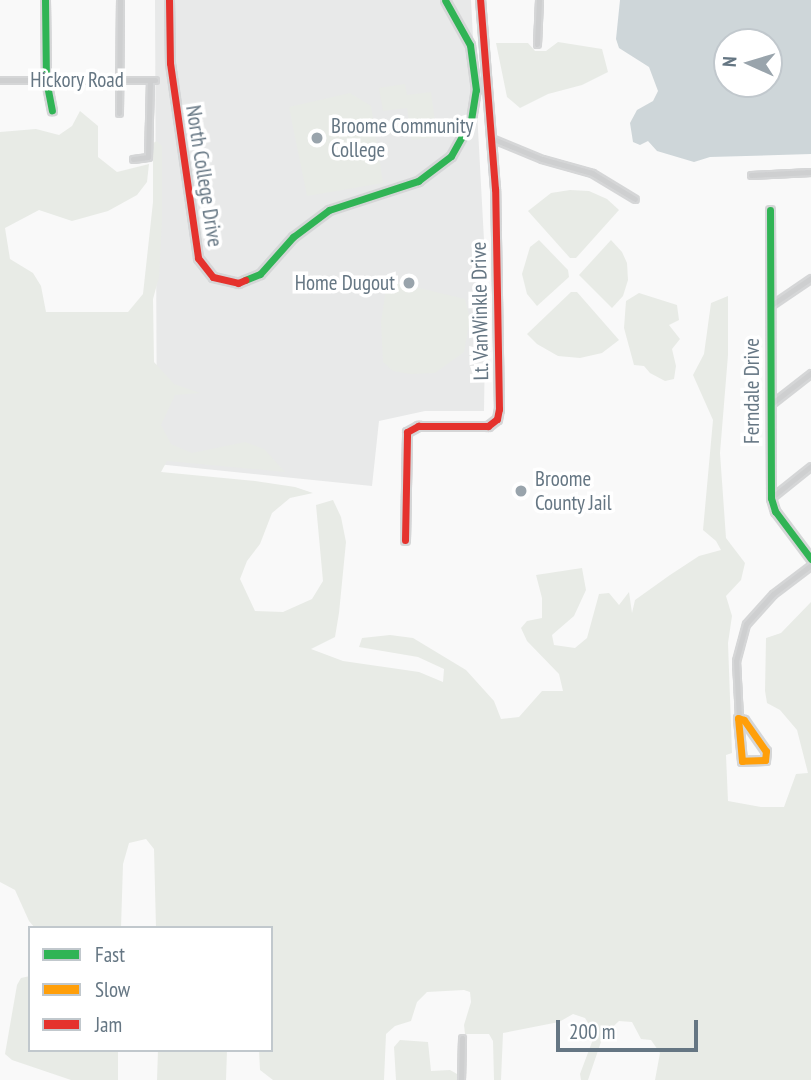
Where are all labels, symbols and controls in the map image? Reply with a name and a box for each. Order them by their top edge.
north arrow [713,28,783,98]
text: N [717,56,741,68]
street label: Hickory Road [30,67,124,93]
street label: North College Drive [180,103,228,249]
place label: Broome Community College [331,113,473,163]
marker: Broome Community College [309,130,325,146]
street label: Lt. VanWinkle Drive [466,240,494,382]
place label: Home Dugout [295,270,395,296]
marker: Home Dugout [401,275,417,291]
street label: Ferndale Drive [739,338,765,444]
place label: Broome County Jail [535,466,612,516]
marker: Broome County Jail [513,483,529,499]
legend [28,926,273,1052]
text: Fast [95,941,125,968]
text: Slow [95,976,130,1003]
scale bar [559,1006,701,1050]
text: Jam [95,1011,122,1038]
text: 200 m [569,1018,615,1045]

